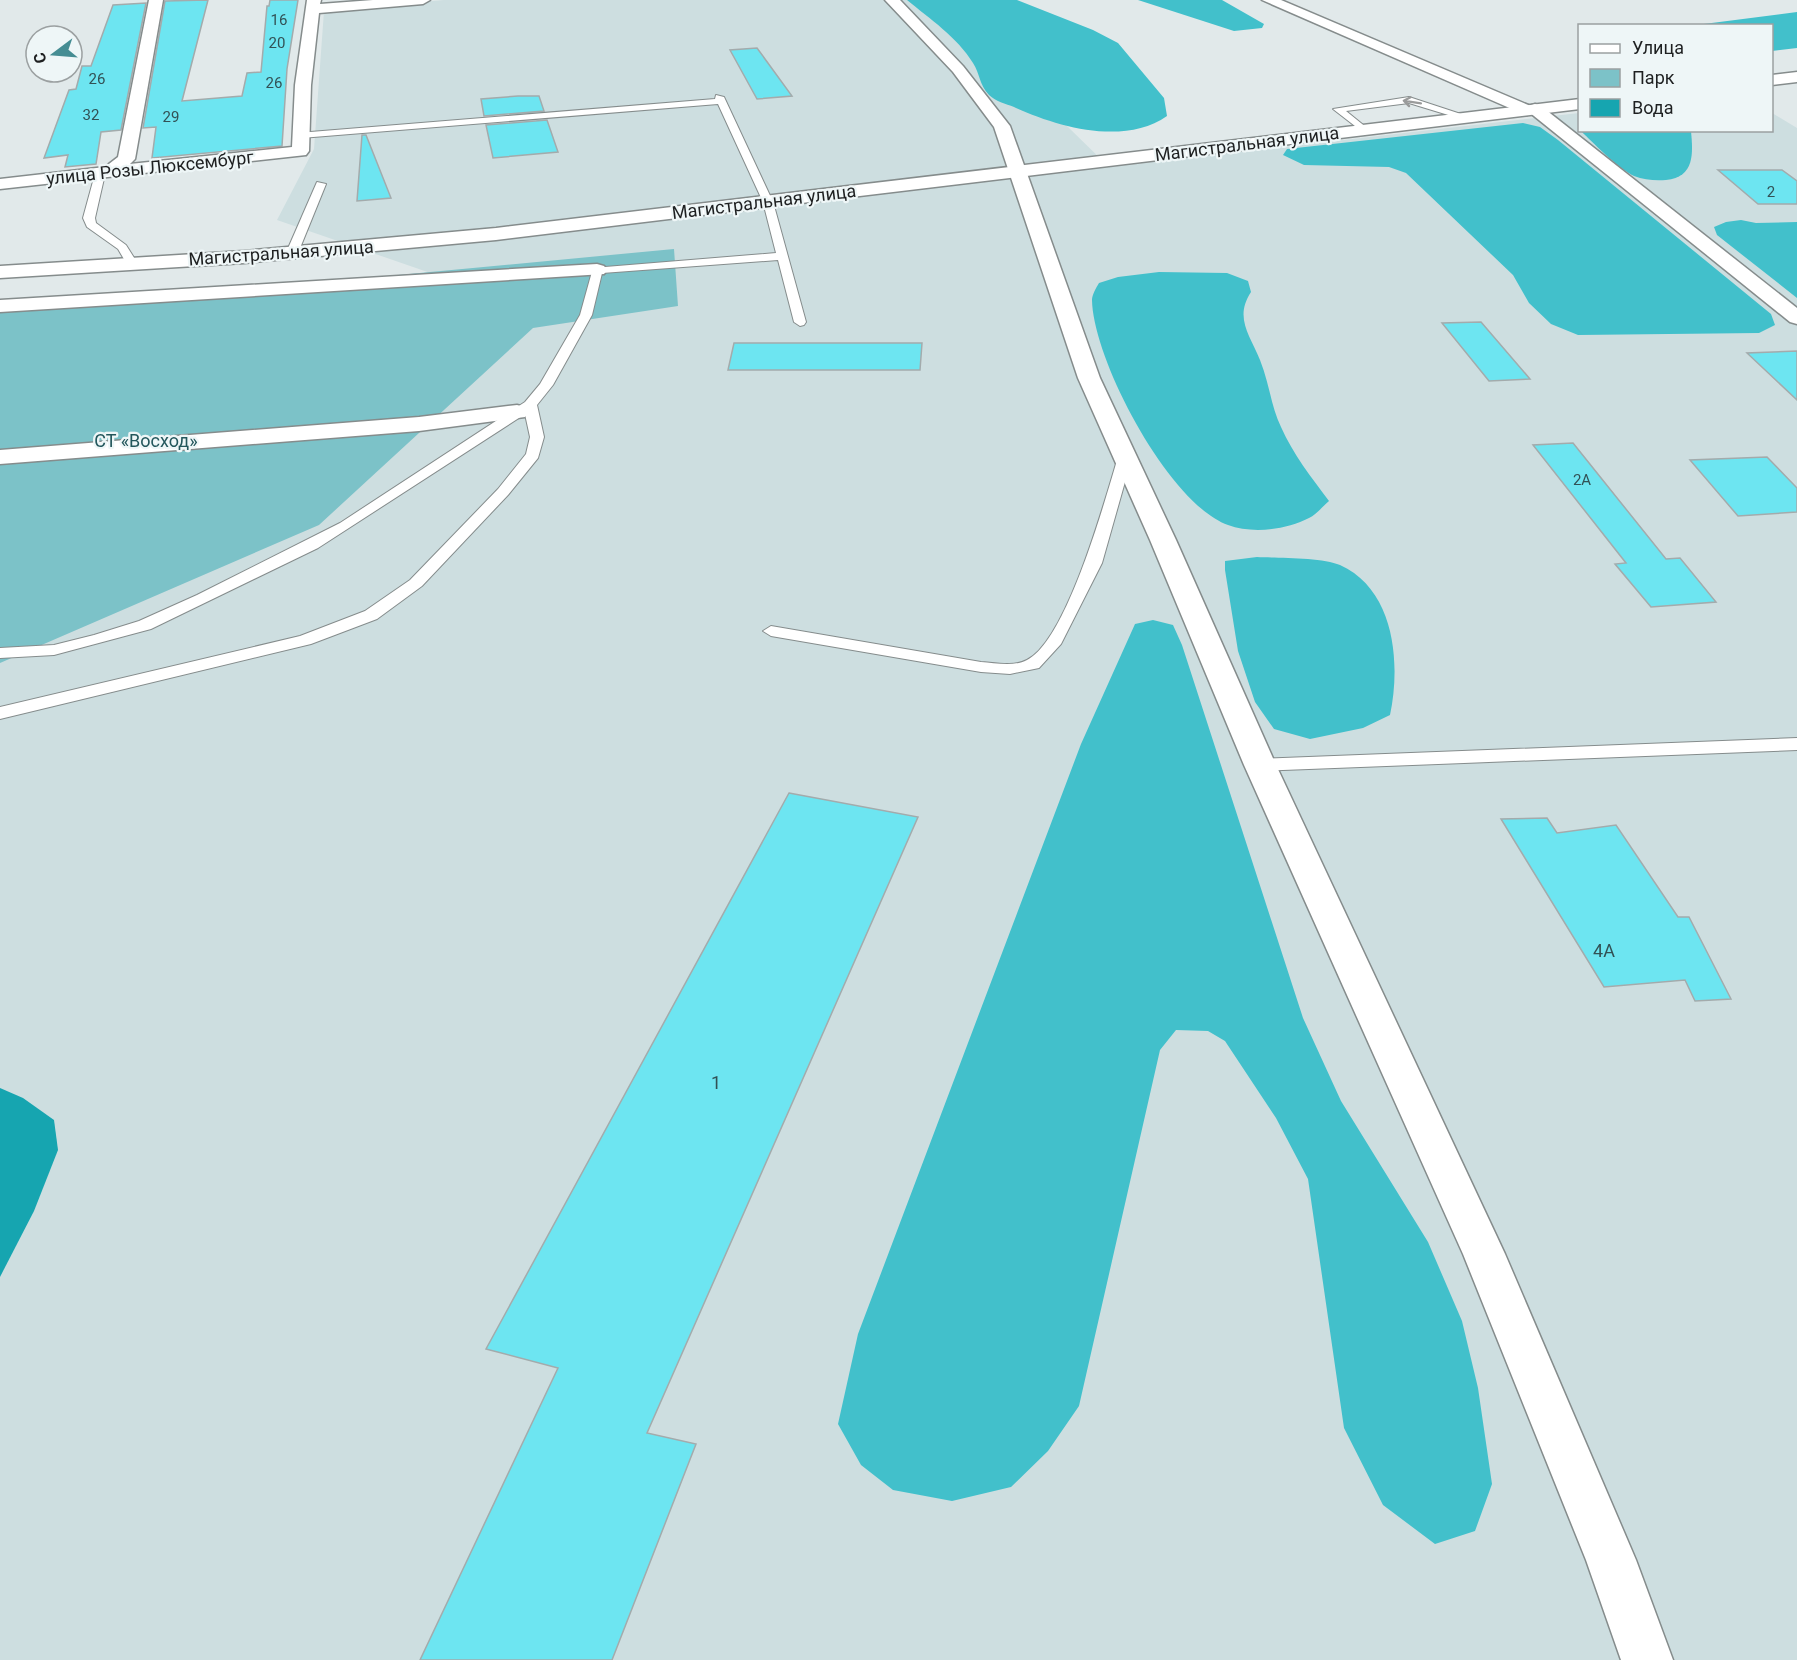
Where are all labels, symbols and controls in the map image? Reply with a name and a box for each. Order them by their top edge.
house number: 16 [271,11,287,29]
north arrow [24,24,84,84]
legend [1578,24,1773,132]
house number: 20 [269,34,285,52]
text: Улица [1632,37,1684,58]
text: С [29,50,51,66]
text: Парк [1632,67,1675,88]
house number: 26 [89,70,105,88]
house number: 26 [266,74,282,92]
one-way arrow [1403,97,1422,108]
text: Вода [1632,97,1674,118]
house number: 32 [83,106,99,124]
house number: 29 [163,108,179,126]
street label: Магистральная улица [1154,122,1340,165]
street label: улица Розы Люксембург [45,146,255,189]
street label: Магистральная улица [671,180,857,223]
house number: 2 [1767,183,1775,201]
street label: Магистральная улица [188,236,374,269]
park label: СТ «Восход» [94,430,198,451]
house number: 2А [1573,471,1591,489]
house number: 4А [1593,940,1615,961]
house number: 1 [711,1072,721,1093]

